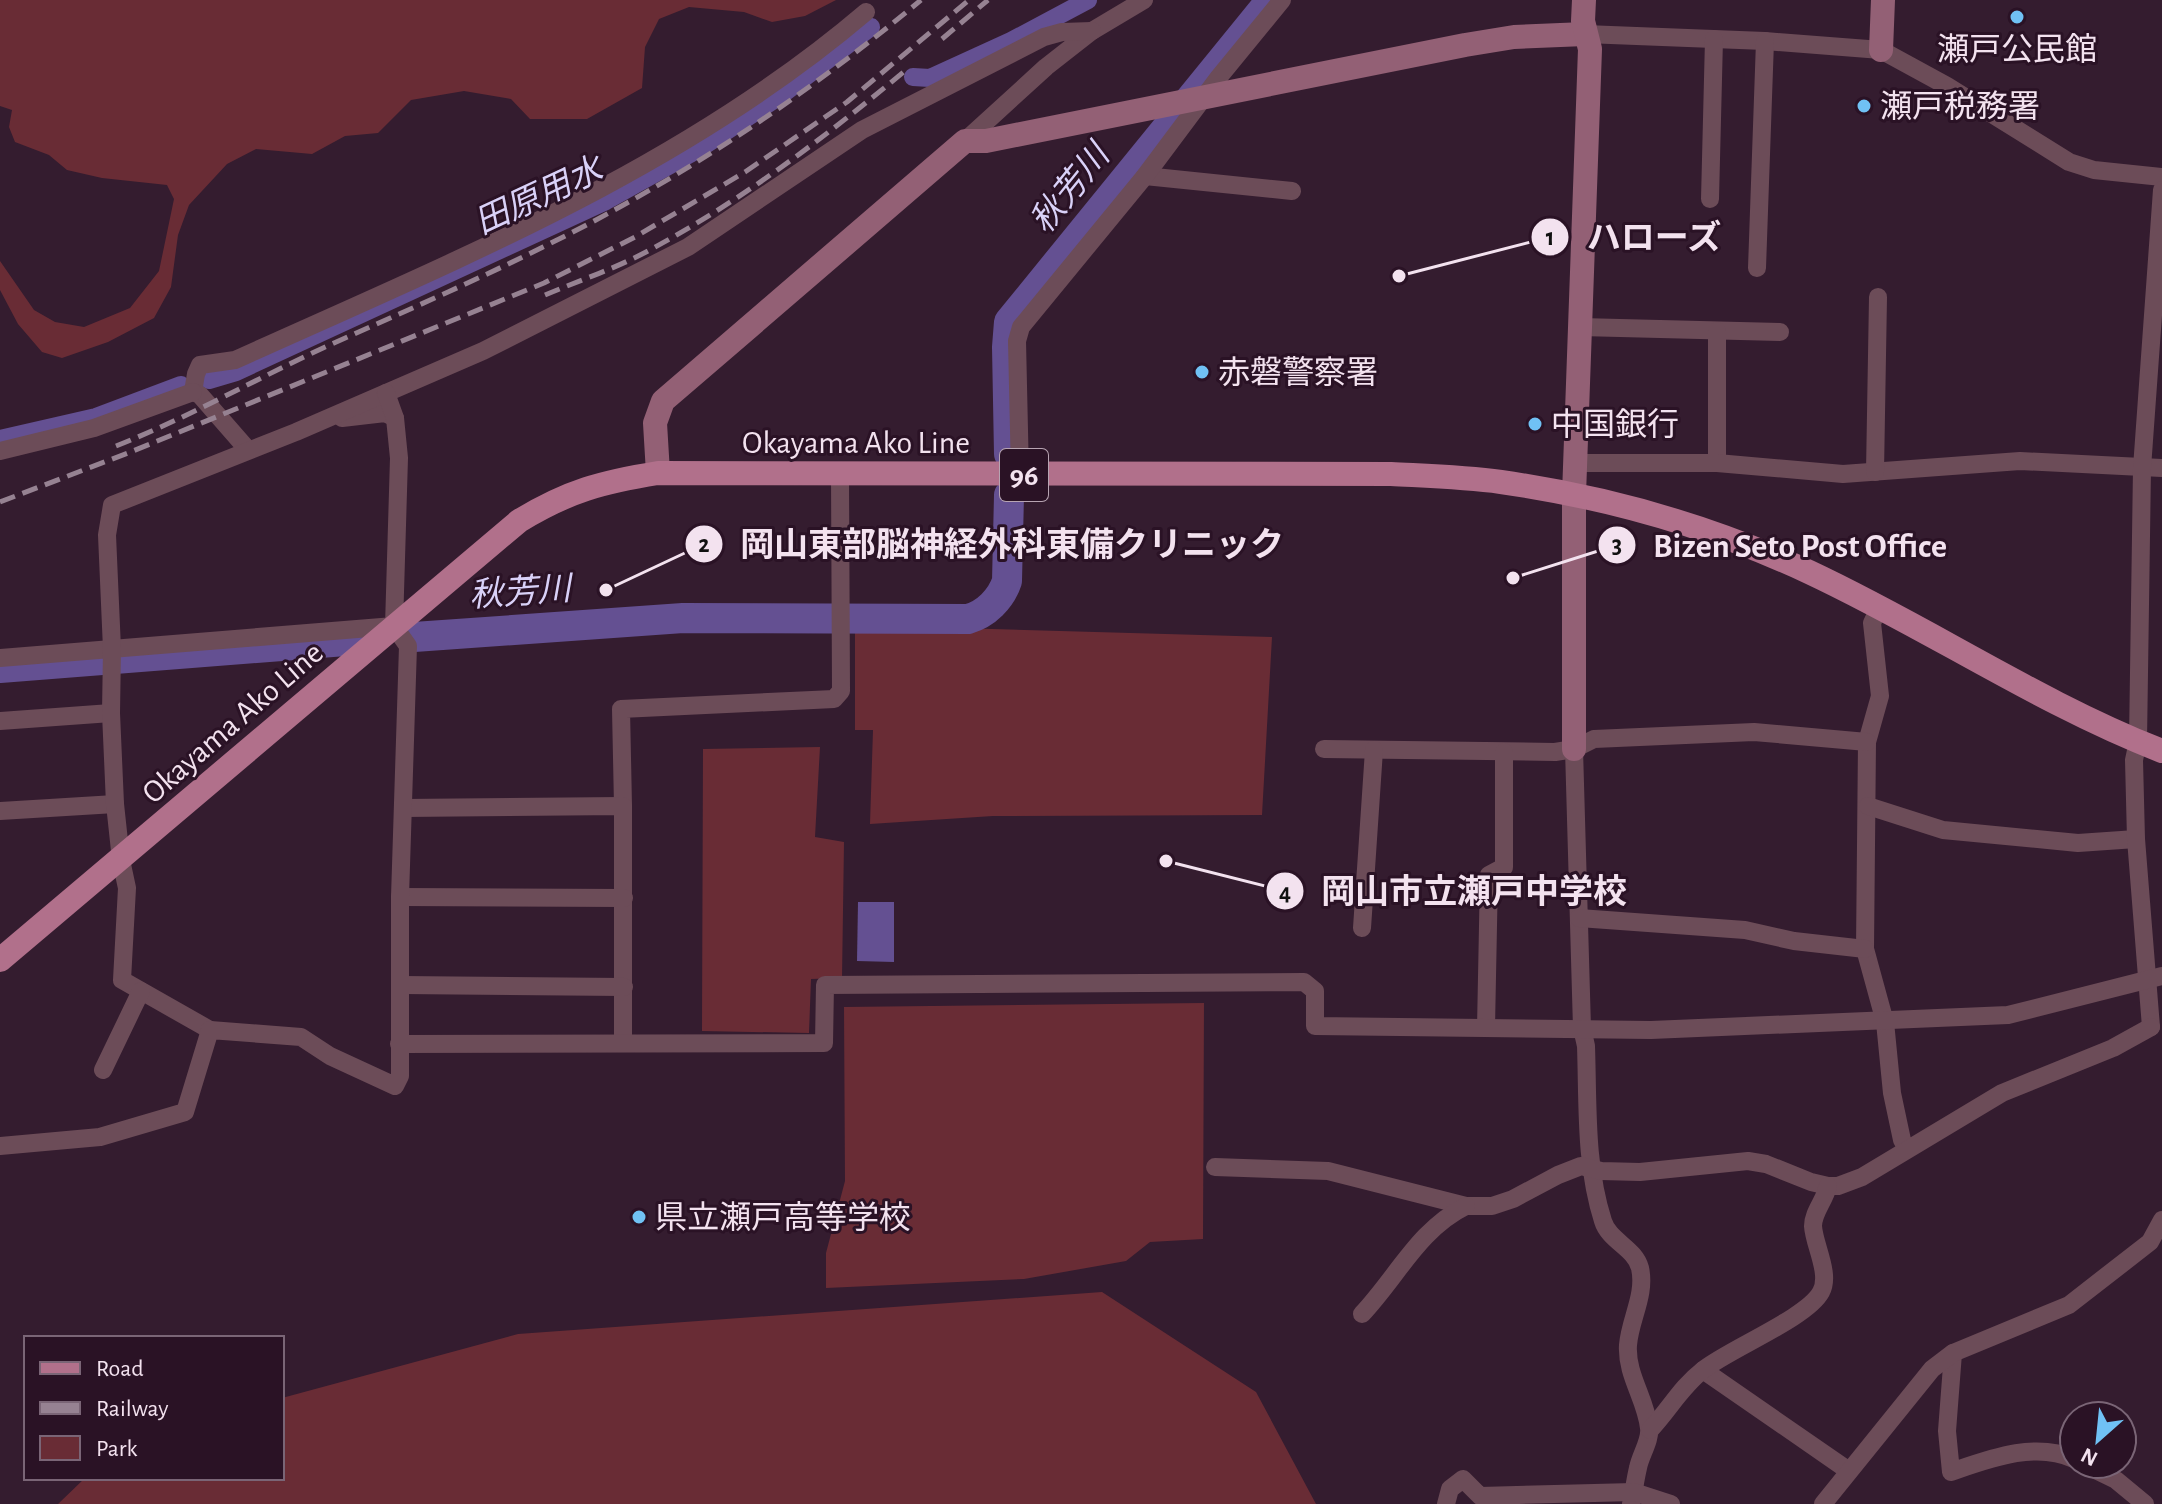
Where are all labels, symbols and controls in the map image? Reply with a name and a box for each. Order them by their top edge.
marker: 瀬戸公民館 [2008,8,2026,26]
place label: 瀬戸公民館 [1937,33,2097,66]
place label: 瀬戸税務署 [1880,90,2040,123]
marker: 瀬戸税務署 [1855,97,1873,115]
water label: 秋芳川 [1024,135,1118,240]
water label: 田原用水 [469,149,611,241]
callout: ハローズ [1530,208,1738,266]
text: ハローズ [1587,219,1721,256]
text: 1 [1546,226,1554,250]
place label: 赤磐警察署 [1218,355,1378,389]
marker: 赤磐警察署 [1193,363,1211,381]
place label: 中国銀行 [1551,408,1679,441]
marker: 中国銀行 [1526,415,1544,433]
street label: Okayama Ako Line [742,427,970,459]
road number: 96 [1000,449,1048,501]
callout: 岡山東部脳神経外科東備クリニック [684,515,1300,573]
callout: Bizen Seto Post Office [1597,516,1963,574]
text: 岡山東部脳神経外科東備クリニック [740,526,1284,563]
text: Bizen Seto Post Office [1653,530,1947,564]
text: 2 [698,533,710,557]
text: 3 [1612,534,1622,558]
water label: 秋芳川 [468,570,575,614]
street label: Okayama Ako Line [136,636,329,810]
callout: 岡山市立瀬戸中学校 [1265,862,1643,920]
text: 岡山市立瀬戸中学校 [1321,873,1627,910]
text: 4 [1279,881,1291,905]
place label: 県立瀬戸高等学校 [655,1200,911,1234]
marker: 県立瀬戸高等学校 [630,1208,648,1226]
legend [24,1336,284,1480]
text: Road [96,1357,144,1381]
text: Railway [96,1397,168,1421]
north arrow [2058,1400,2138,1480]
text: Park [96,1437,137,1461]
text: N [2078,1444,2101,1470]

